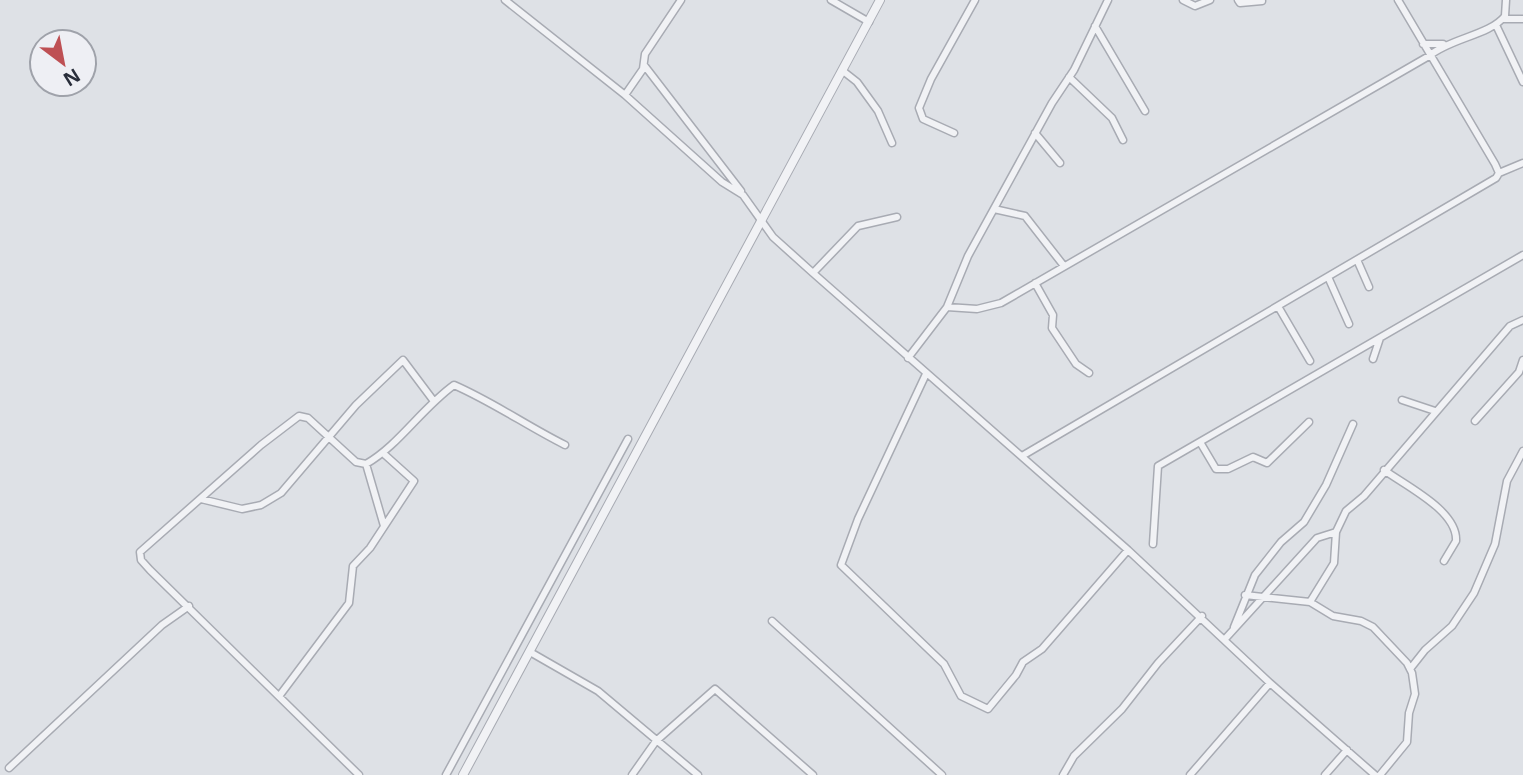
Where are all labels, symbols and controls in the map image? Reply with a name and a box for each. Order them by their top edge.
north arrow [28,28,98,98]
text: N [59,62,85,93]

